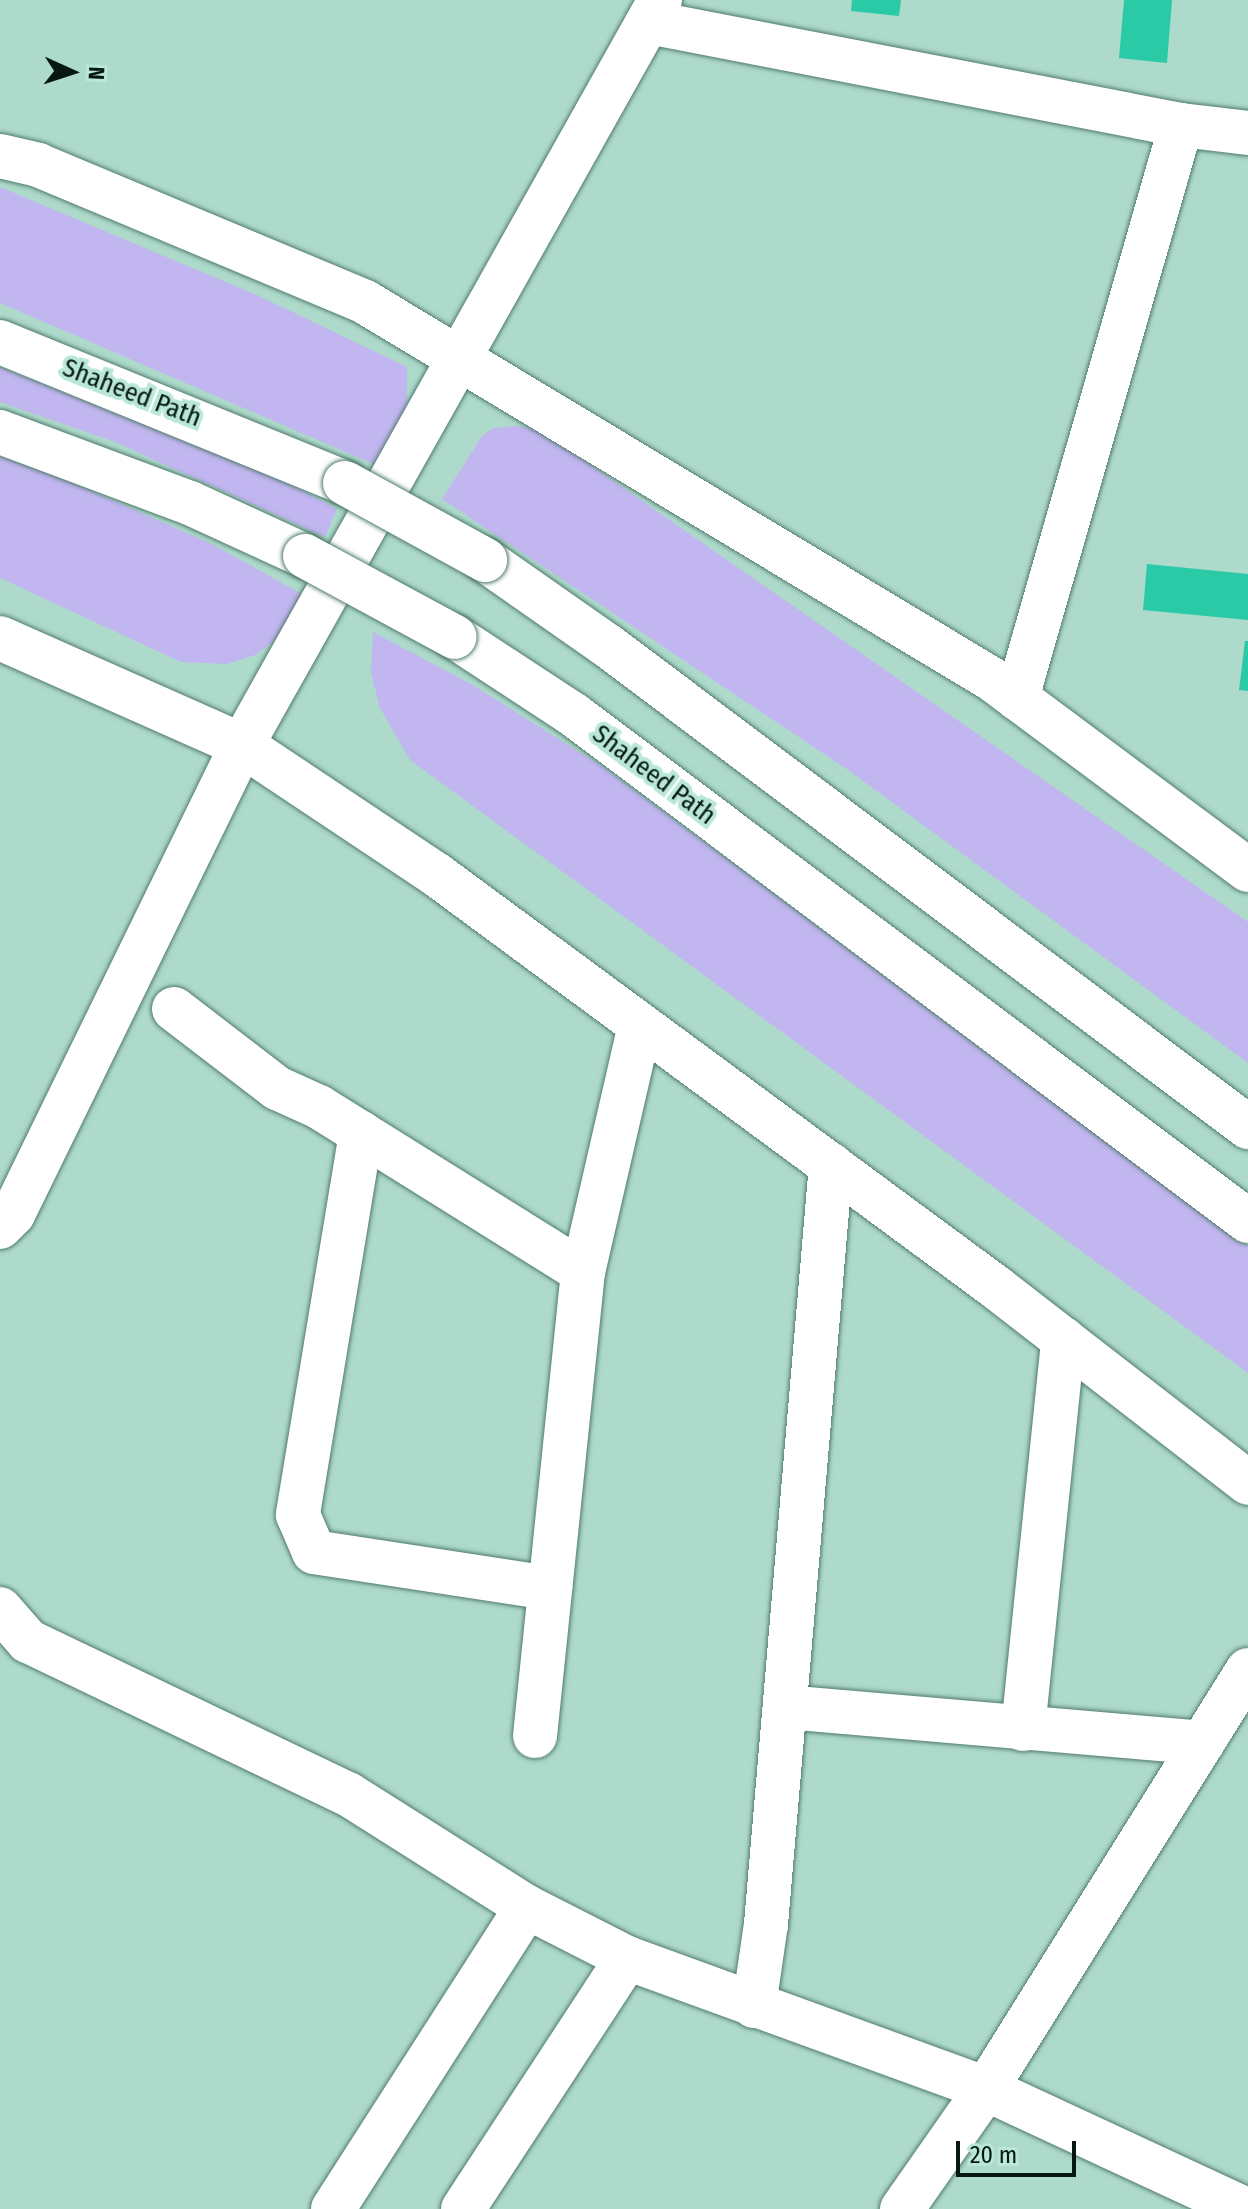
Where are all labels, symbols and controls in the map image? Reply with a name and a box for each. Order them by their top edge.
north arrow [32,32,112,112]
text: N [83,66,110,81]
street label: Shaheed Path [58,352,206,434]
street label: Shaheed Path [586,719,722,831]
scale bar [960,2125,1080,2175]
text: 20 m [970,2141,1017,2169]

